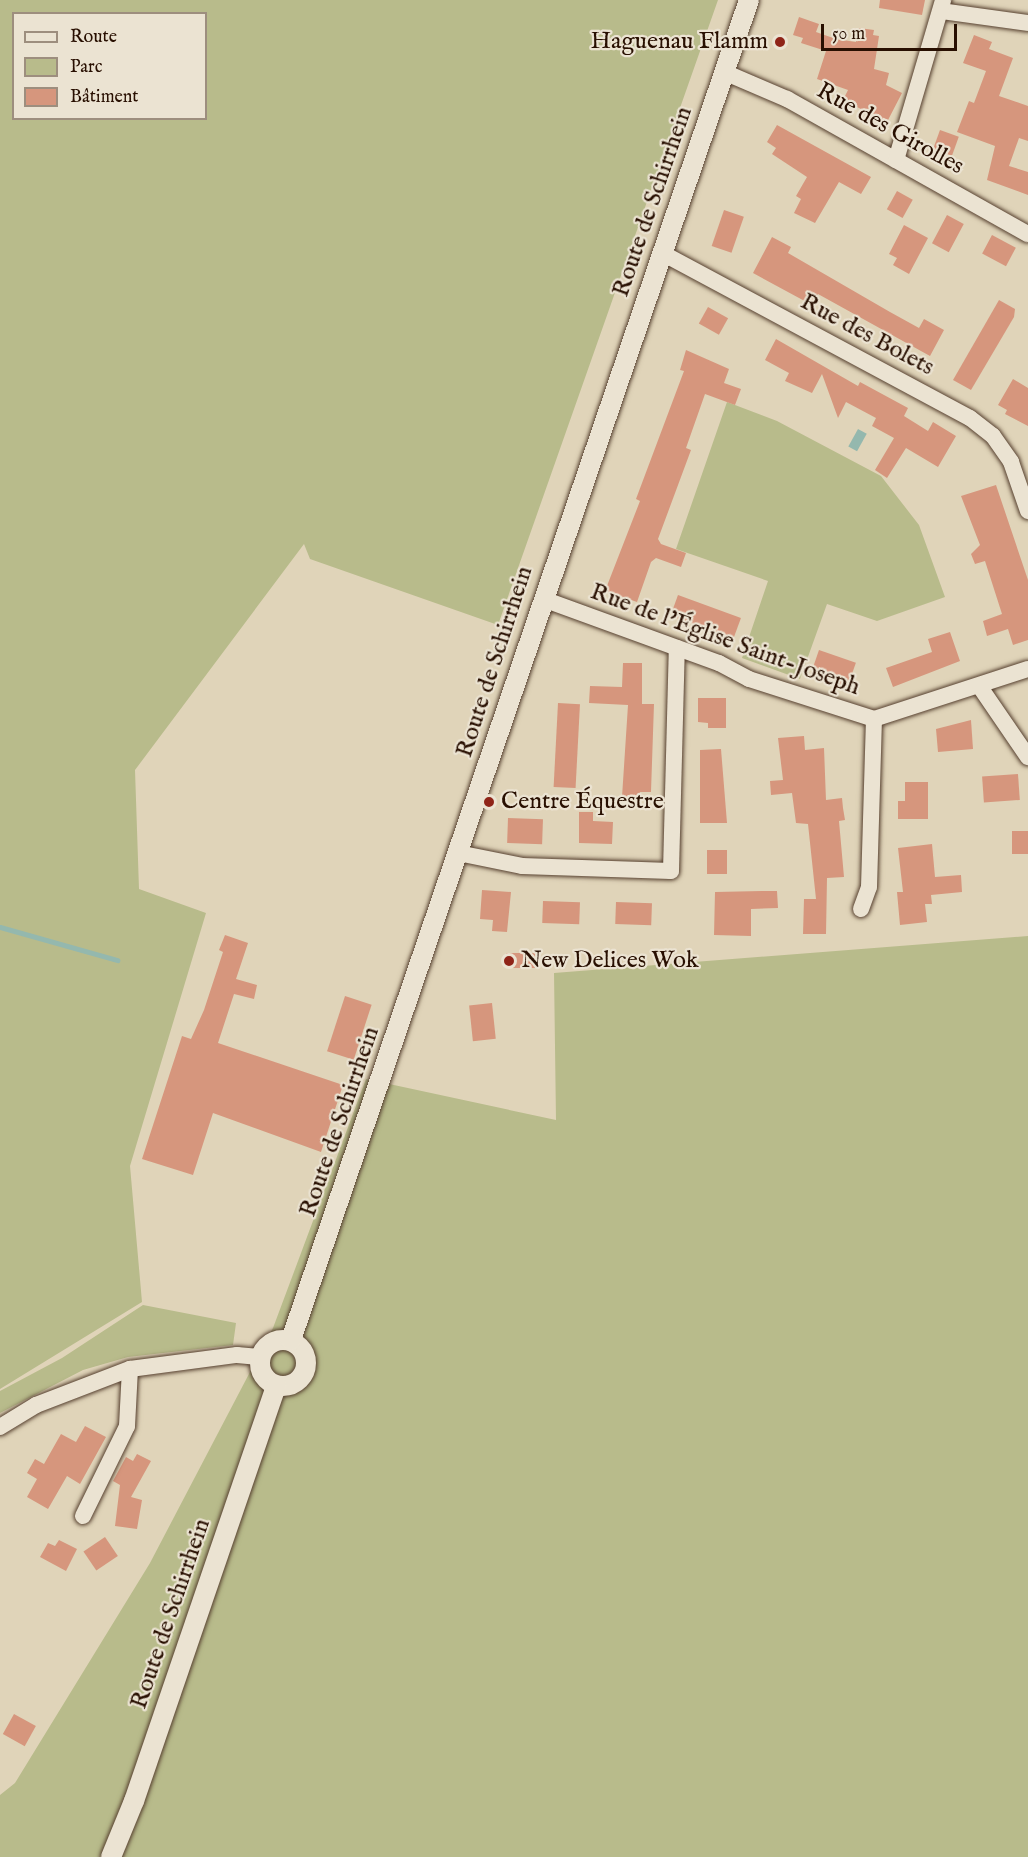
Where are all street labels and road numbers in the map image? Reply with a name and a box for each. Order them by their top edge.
street label: Rue des Girolles [811,77,969,181]
street label: Route de Schirrhein [607,103,699,301]
street label: Rue des Bolets [795,288,939,382]
street label: Route de Schirrhein [451,563,539,761]
street label: Rue de l'Église Saint-Joseph [586,578,864,702]
street label: Route de Schirrhein [294,1023,386,1221]
street label: Route de Schirrhein [125,1515,217,1713]

